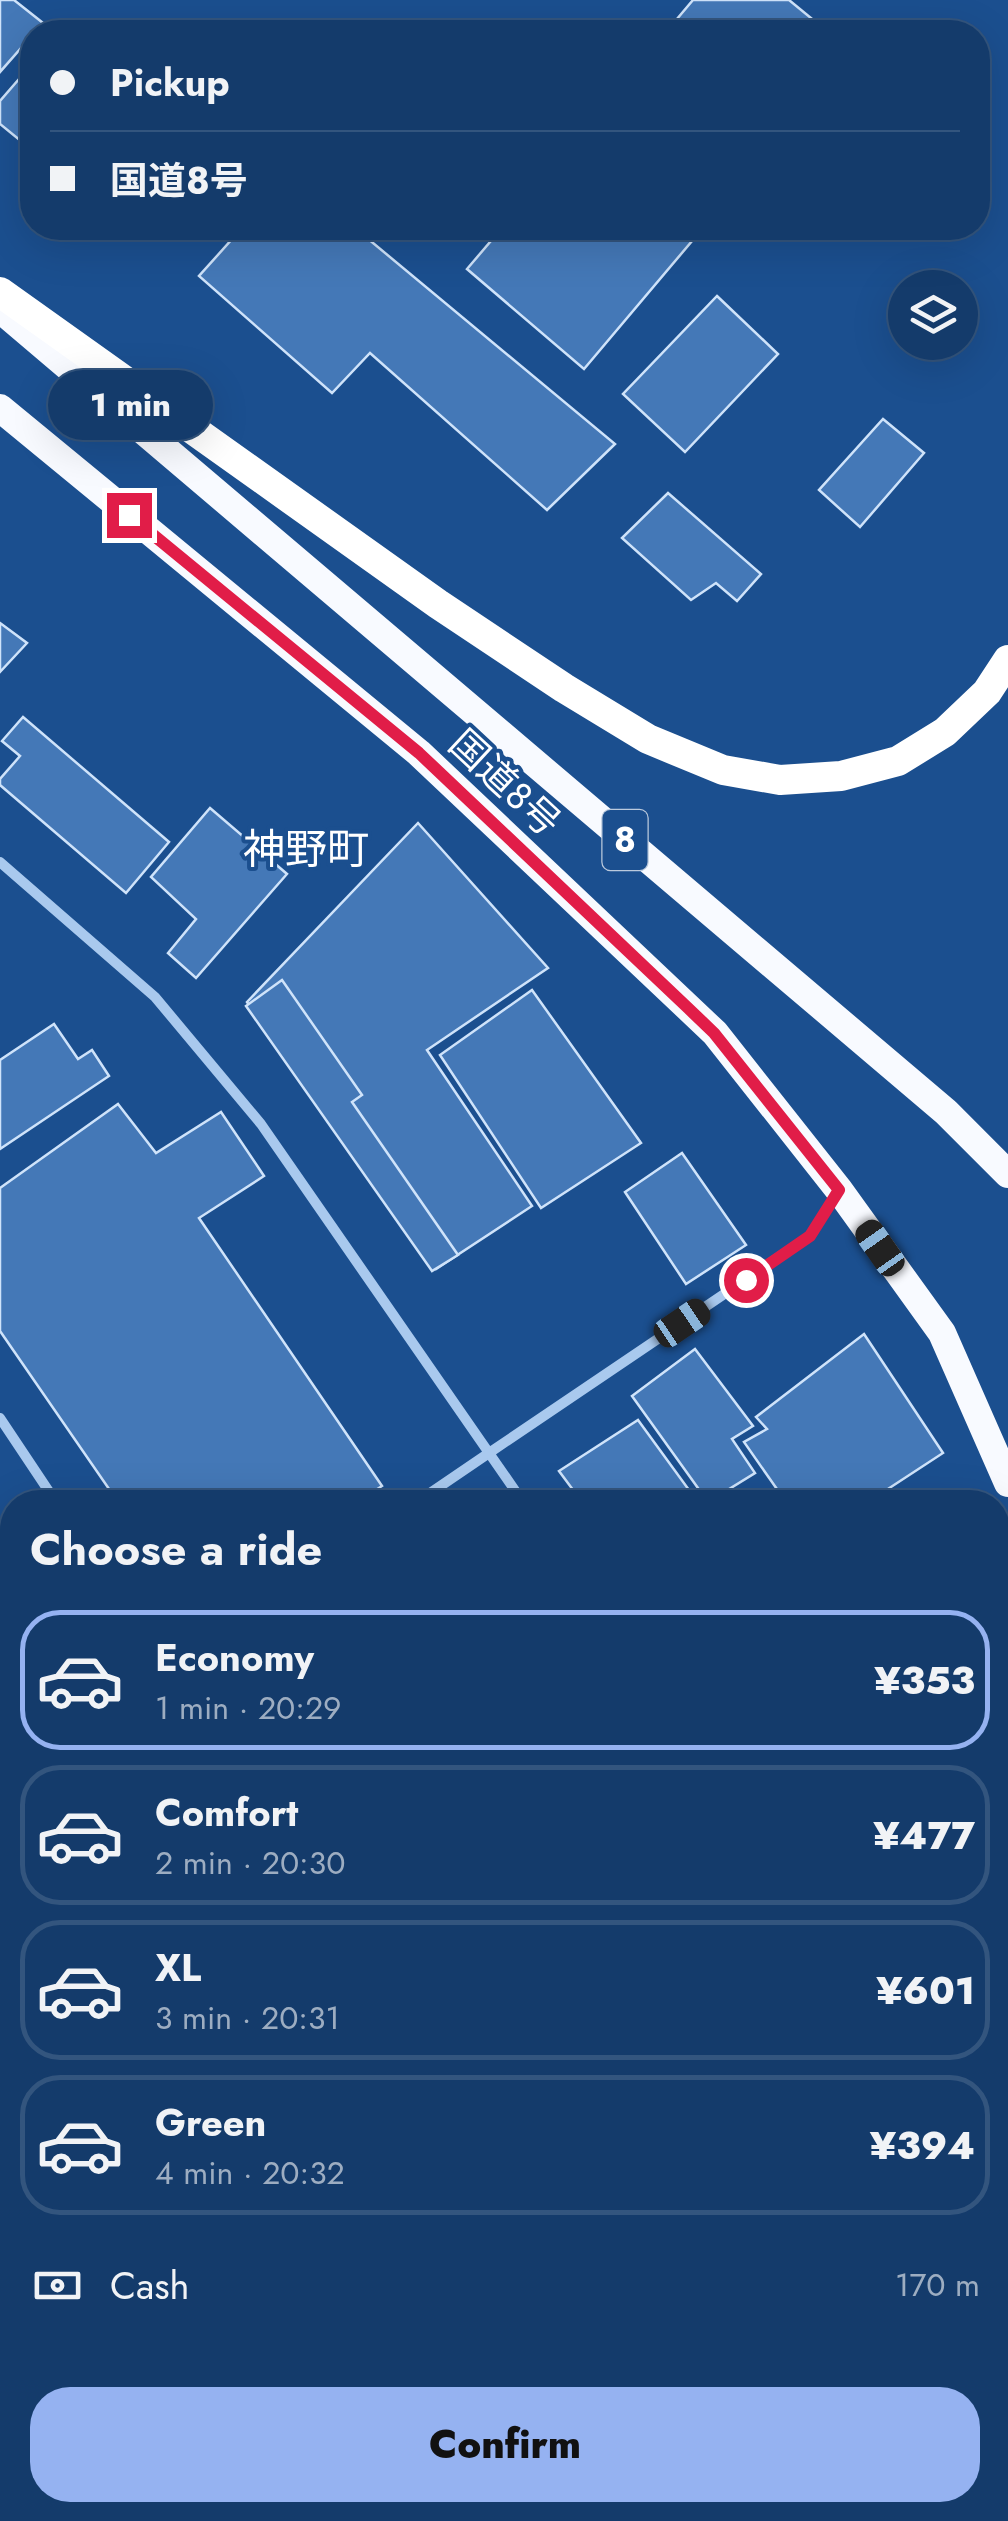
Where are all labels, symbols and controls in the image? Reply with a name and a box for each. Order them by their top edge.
text: Pickup [110,55,230,110]
text: 国道8号 [110,153,248,208]
map controls [888,270,978,360]
button: layers [888,270,978,360]
callout: 1 min [46,370,212,440]
text: 1 min [90,382,171,428]
route end [107,493,152,538]
street label: 国道8号 [437,717,573,849]
road number: 8 [602,810,648,870]
district label: 神野町 [243,819,369,880]
car [851,1215,909,1281]
route start [724,1258,769,1303]
car [649,1294,715,1352]
text: Choose a ride [30,1517,322,1582]
text: Economy [155,1630,314,1685]
icon: car [35,1635,125,1725]
text: ¥353 [874,1653,975,1708]
text: 1 min · 20:29 [155,1685,342,1731]
text: Comfort [155,1785,298,1840]
icon: car [35,1790,125,1880]
text: ¥477 [873,1808,975,1863]
text: 2 min · 20:30 [155,1840,345,1886]
text: XL [155,1940,201,1995]
icon: car [35,1945,125,2035]
text: ¥601 [876,1963,975,2018]
text: 3 min · 20:31 [155,1995,340,2041]
text: Green [155,2095,266,2150]
icon: car [35,2100,125,2190]
text: ¥394 [870,2118,975,2173]
text: 4 min · 20:32 [155,2150,345,2196]
icon: cash [30,2258,85,2313]
text: Cash [110,2258,190,2313]
text: 170 m [895,2262,980,2308]
button: Confirm [30,2387,980,2502]

